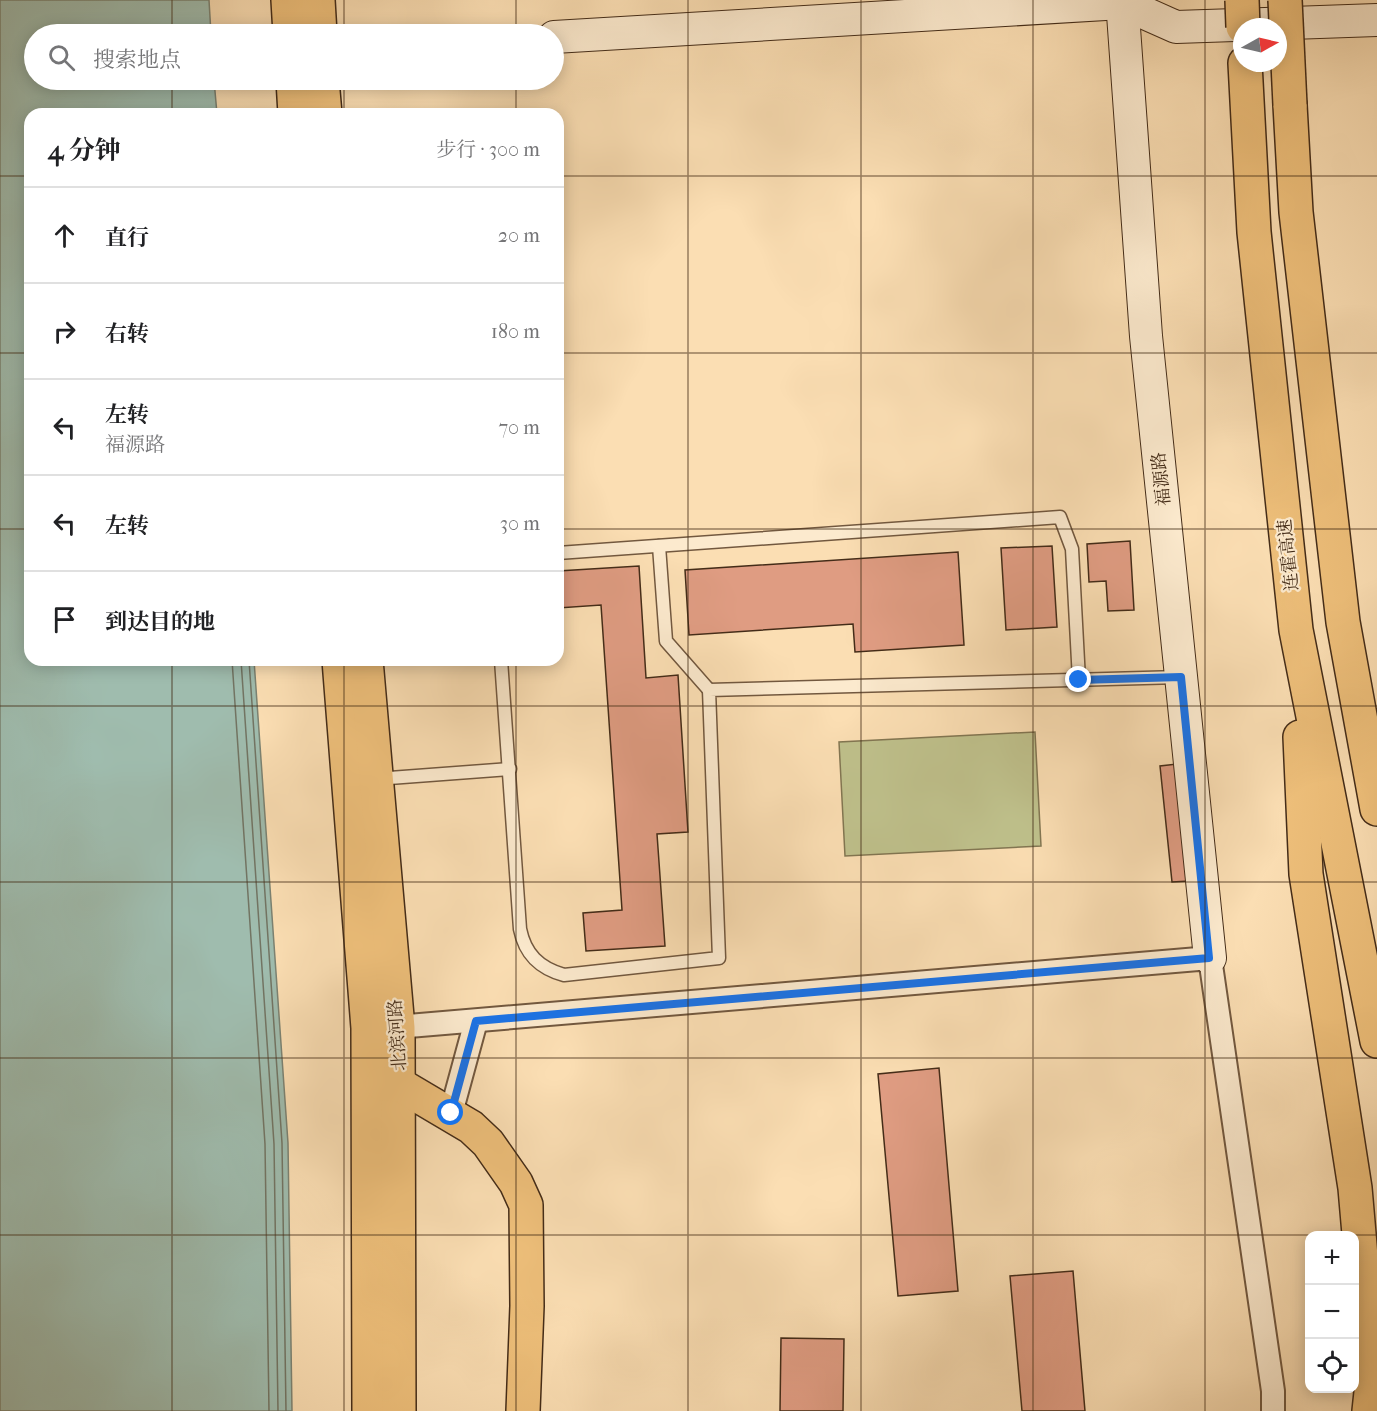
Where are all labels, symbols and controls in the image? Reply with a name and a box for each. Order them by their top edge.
north arrow [1233,18,1287,72]
search box [24,24,564,90]
icon: search [45,41,78,74]
text: 搜索地点 [93,47,181,73]
text: 4 分钟 [48,135,121,166]
text: 步行 · 300 m [436,138,540,161]
icon: ahead [48,219,81,252]
text: 20 m [498,224,540,247]
text: 直行 [105,225,149,251]
icon: right [48,315,81,348]
text: 180 m [491,320,540,343]
text: 右转 [105,321,149,347]
text: 左转 [105,402,149,428]
icon: left [48,411,81,444]
text: 70 m [498,416,540,439]
text: 福源路 [105,433,165,456]
street label: 福源路 [1148,451,1175,507]
icon: left [48,507,81,540]
text: 30 m [500,512,540,535]
text: 左转 [105,513,149,539]
street label: 连霍高速 [1274,518,1303,592]
icon: arrive [48,603,81,636]
text: 到达目的地 [105,609,215,635]
route end [1065,666,1091,692]
street label: 北滨河路 [385,998,410,1072]
route start [437,1099,463,1125]
map controls [1305,1231,1359,1393]
button: + [1305,1231,1359,1285]
button: − [1305,1285,1359,1339]
button: locate [1305,1339,1359,1393]

